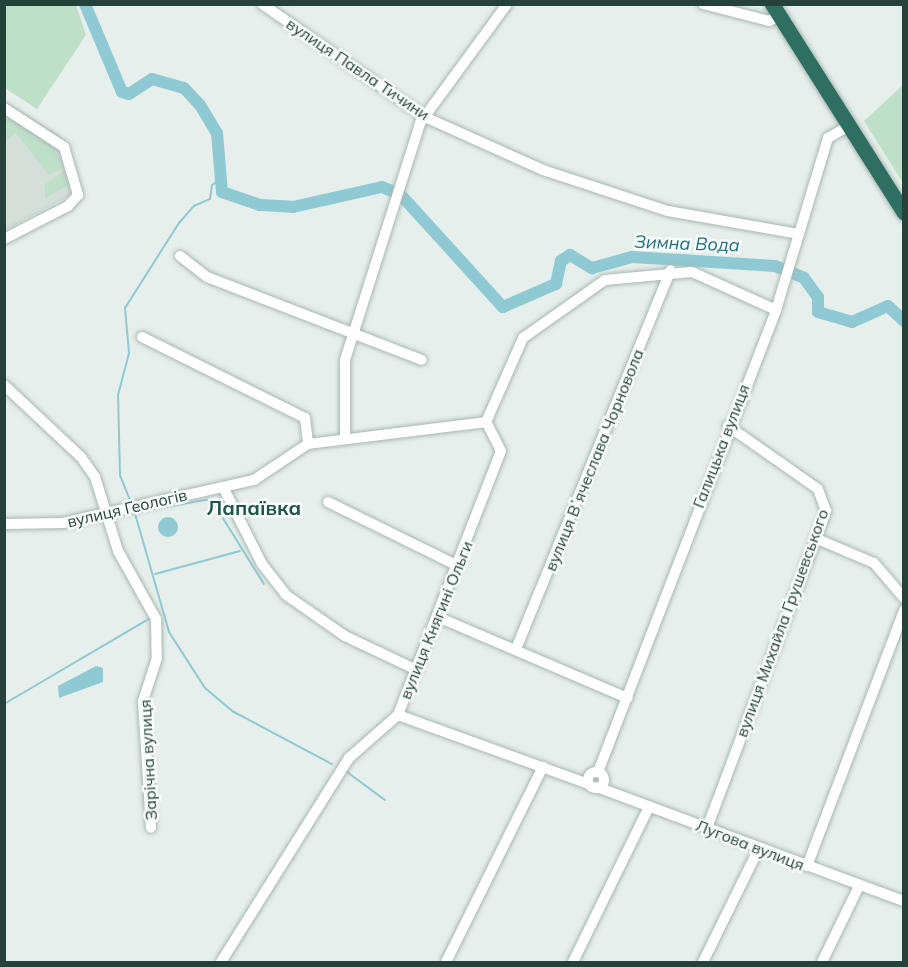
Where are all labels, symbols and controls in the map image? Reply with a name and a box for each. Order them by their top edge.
street label: вулиця Павла Тичини [283,14,433,124]
water label: Зимна Вода [634,231,740,257]
street label: вулиця Вʼячеслава Чорновола [541,346,647,574]
street label: Галицька вулиця [689,381,753,511]
street label: вулиця Геологів [65,485,189,531]
district label: Лапаївка [207,495,301,519]
street label: вулиця Михайла Грушевського [732,506,832,740]
street label: вулиця Княгині Ольги [395,538,477,702]
street label: Зарічна вулиця [135,699,161,821]
street label: Лугова вулиця [693,815,807,875]

